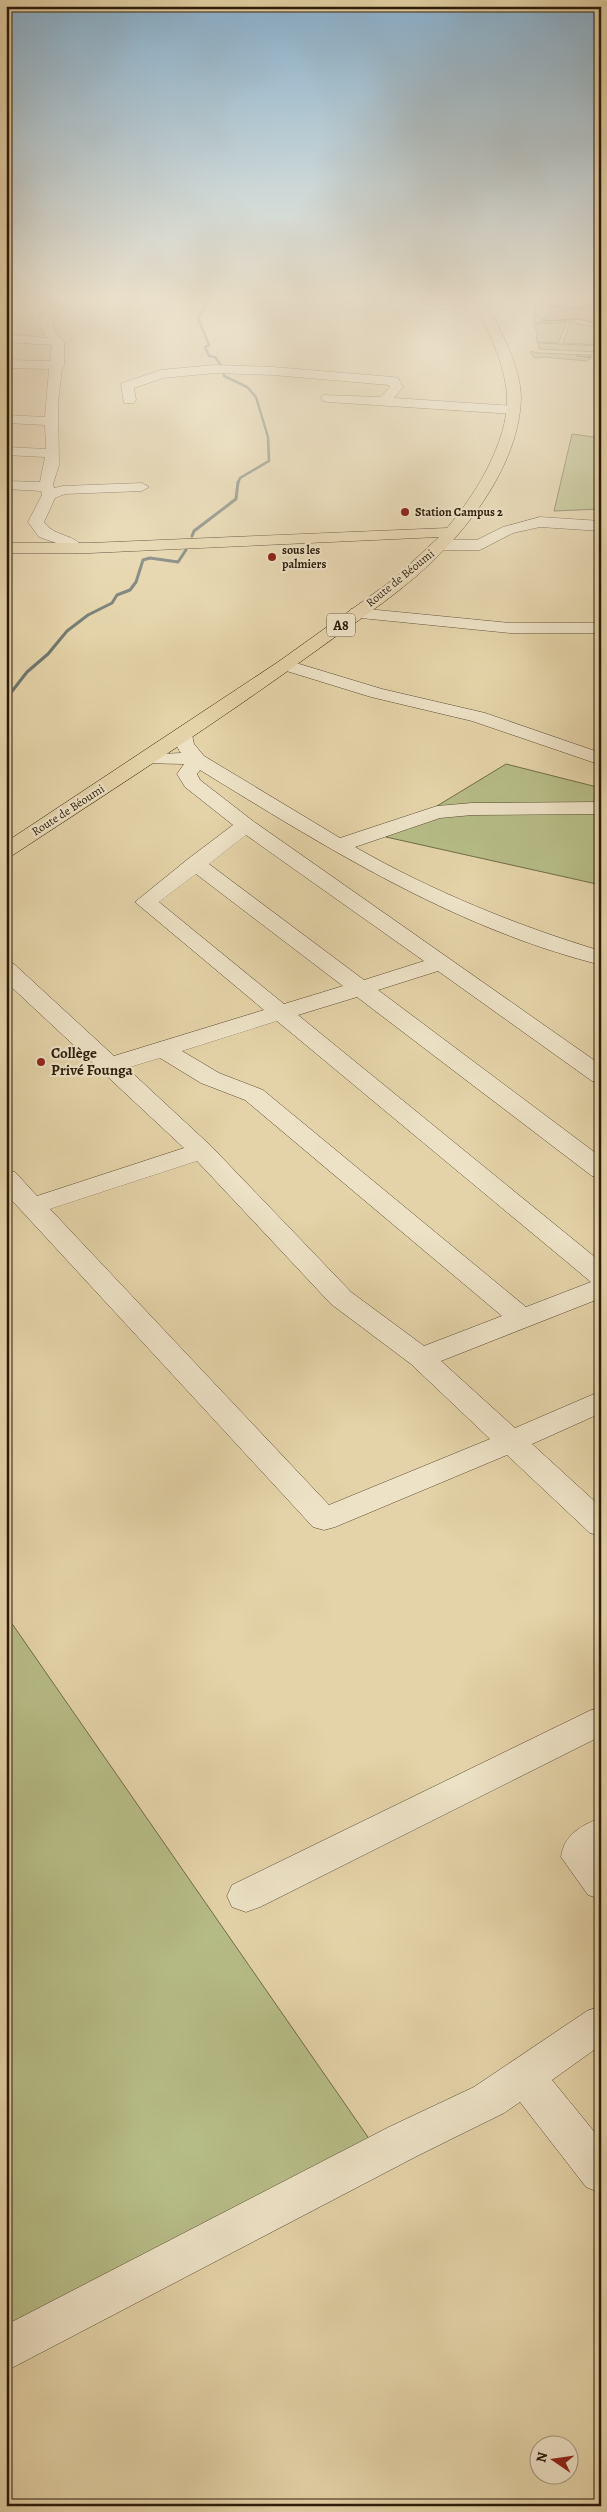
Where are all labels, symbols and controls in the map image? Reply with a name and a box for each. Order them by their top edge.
place label: Station Campus 2 [415,504,503,520]
marker: Station Campus 2 [399,506,411,518]
place label: sous les palmiers [282,542,326,572]
street label: Route de Béoumi [362,545,438,611]
marker: sous les palmiers [266,551,278,563]
road number: A8 [327,614,355,636]
street label: Route de Béoumi [29,781,107,839]
place label: Collège Privé Founga [51,1043,134,1080]
marker: Collège Privé Founga [35,1056,47,1068]
north arrow [530,2434,580,2484]
text: N [531,2450,552,2464]

